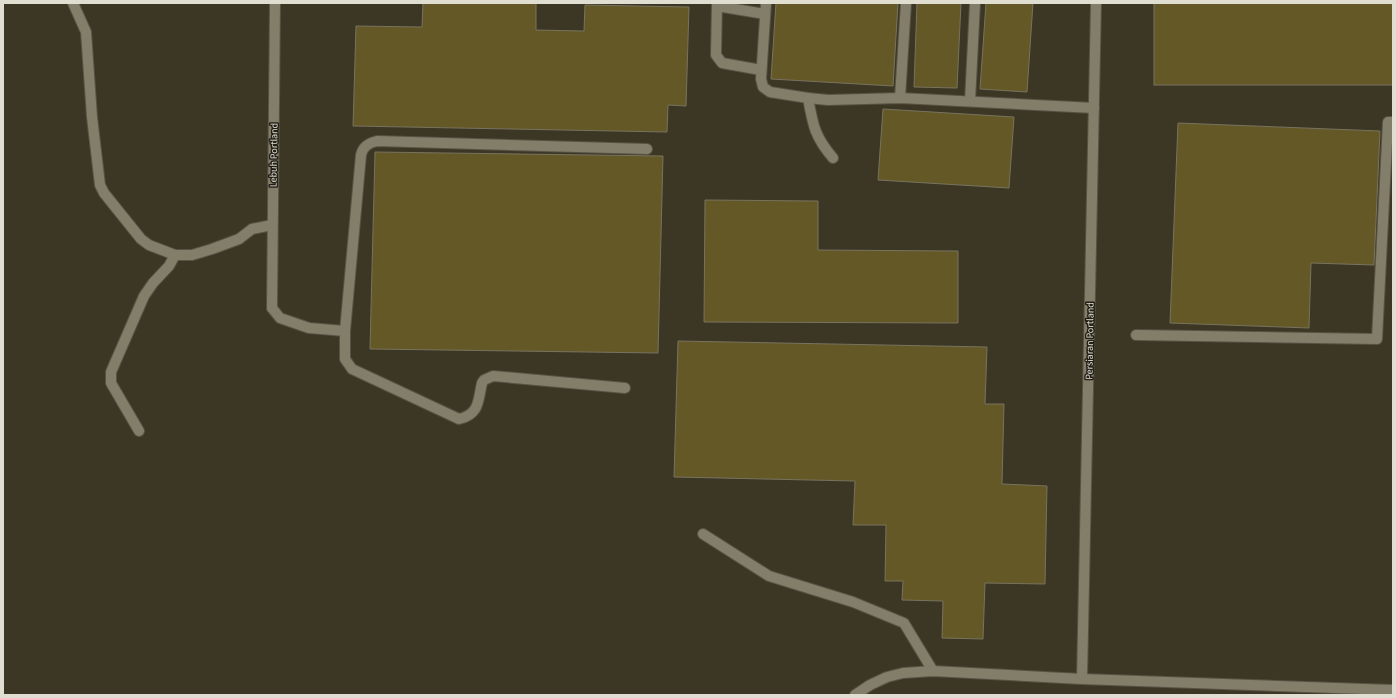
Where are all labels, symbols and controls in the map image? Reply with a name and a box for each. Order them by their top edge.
street label: Lebuh Portland [266,123,282,187]
street label: Persiaran Portland [1082,302,1098,380]

